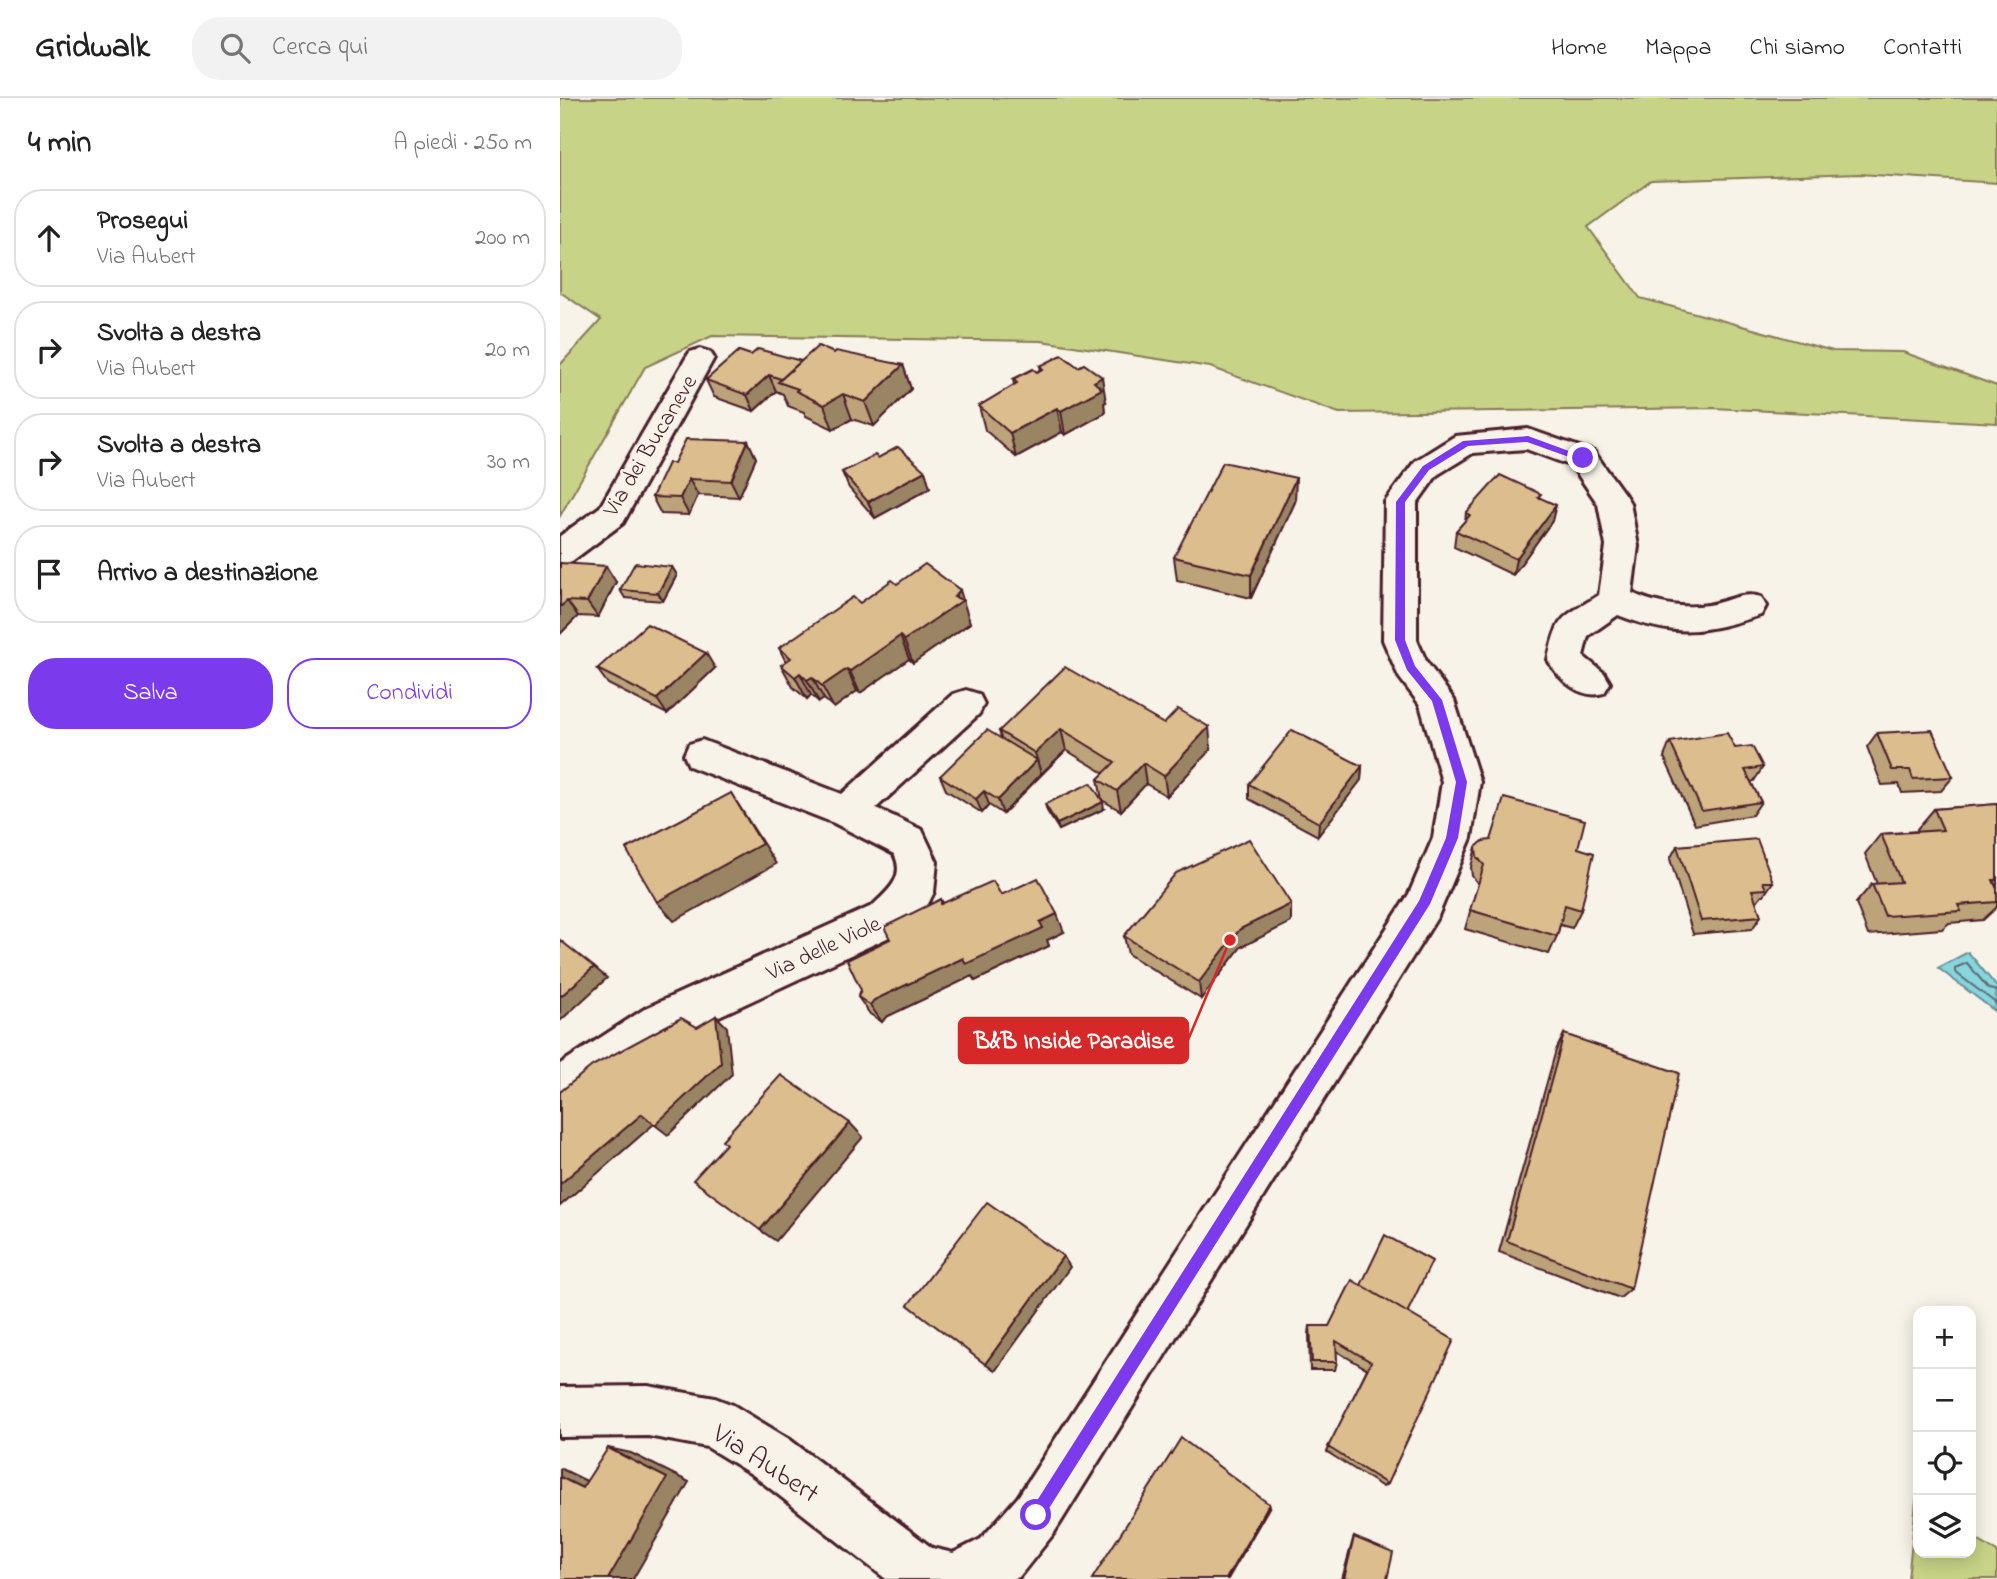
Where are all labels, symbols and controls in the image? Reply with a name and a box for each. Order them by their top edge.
search box [192,17,682,80]
text: Gridwalk [35,24,150,72]
icon: search [216,29,254,67]
text: Cerca qui [272,29,368,67]
text: Home [1551,31,1607,66]
text: Mappa [1645,31,1712,66]
text: Chi siamo [1750,31,1845,66]
text: Contatti [1883,31,1962,66]
text: 4 min [28,122,91,166]
text: A piedi · 250 m [394,127,532,160]
text: Prosegui [97,203,188,241]
icon: ahead [30,219,68,257]
text: 200 m [475,222,530,255]
text: Via Aubert [97,241,196,274]
text: Svolta a destra [97,315,261,353]
icon: right [30,331,68,369]
text: 20 m [485,334,530,367]
text: Via Aubert [97,353,196,386]
street label: Via dei Bucaneve [595,369,707,524]
text: Svolta a destra [97,427,261,465]
route end [1567,442,1598,473]
icon: right [30,443,68,481]
text: 30 m [487,446,530,479]
text: Via Aubert [97,465,196,498]
icon: arrive [30,555,68,593]
text: Arrivo a destinazione [97,555,318,593]
button: Salva [28,658,273,729]
button: Condividi [287,658,532,729]
street label: Via delle Viole [761,908,887,991]
callout: B&B Inside Paradise [959,1018,1188,1063]
text: B&B Inside Paradise [973,1025,1175,1060]
map controls [1913,1306,1976,1558]
button: + [1913,1306,1976,1369]
button: − [1913,1369,1976,1432]
street label: Via Aubert [703,1414,827,1515]
button: locate [1913,1432,1976,1495]
button: layers [1913,1495,1976,1558]
route start [1020,1499,1051,1530]

